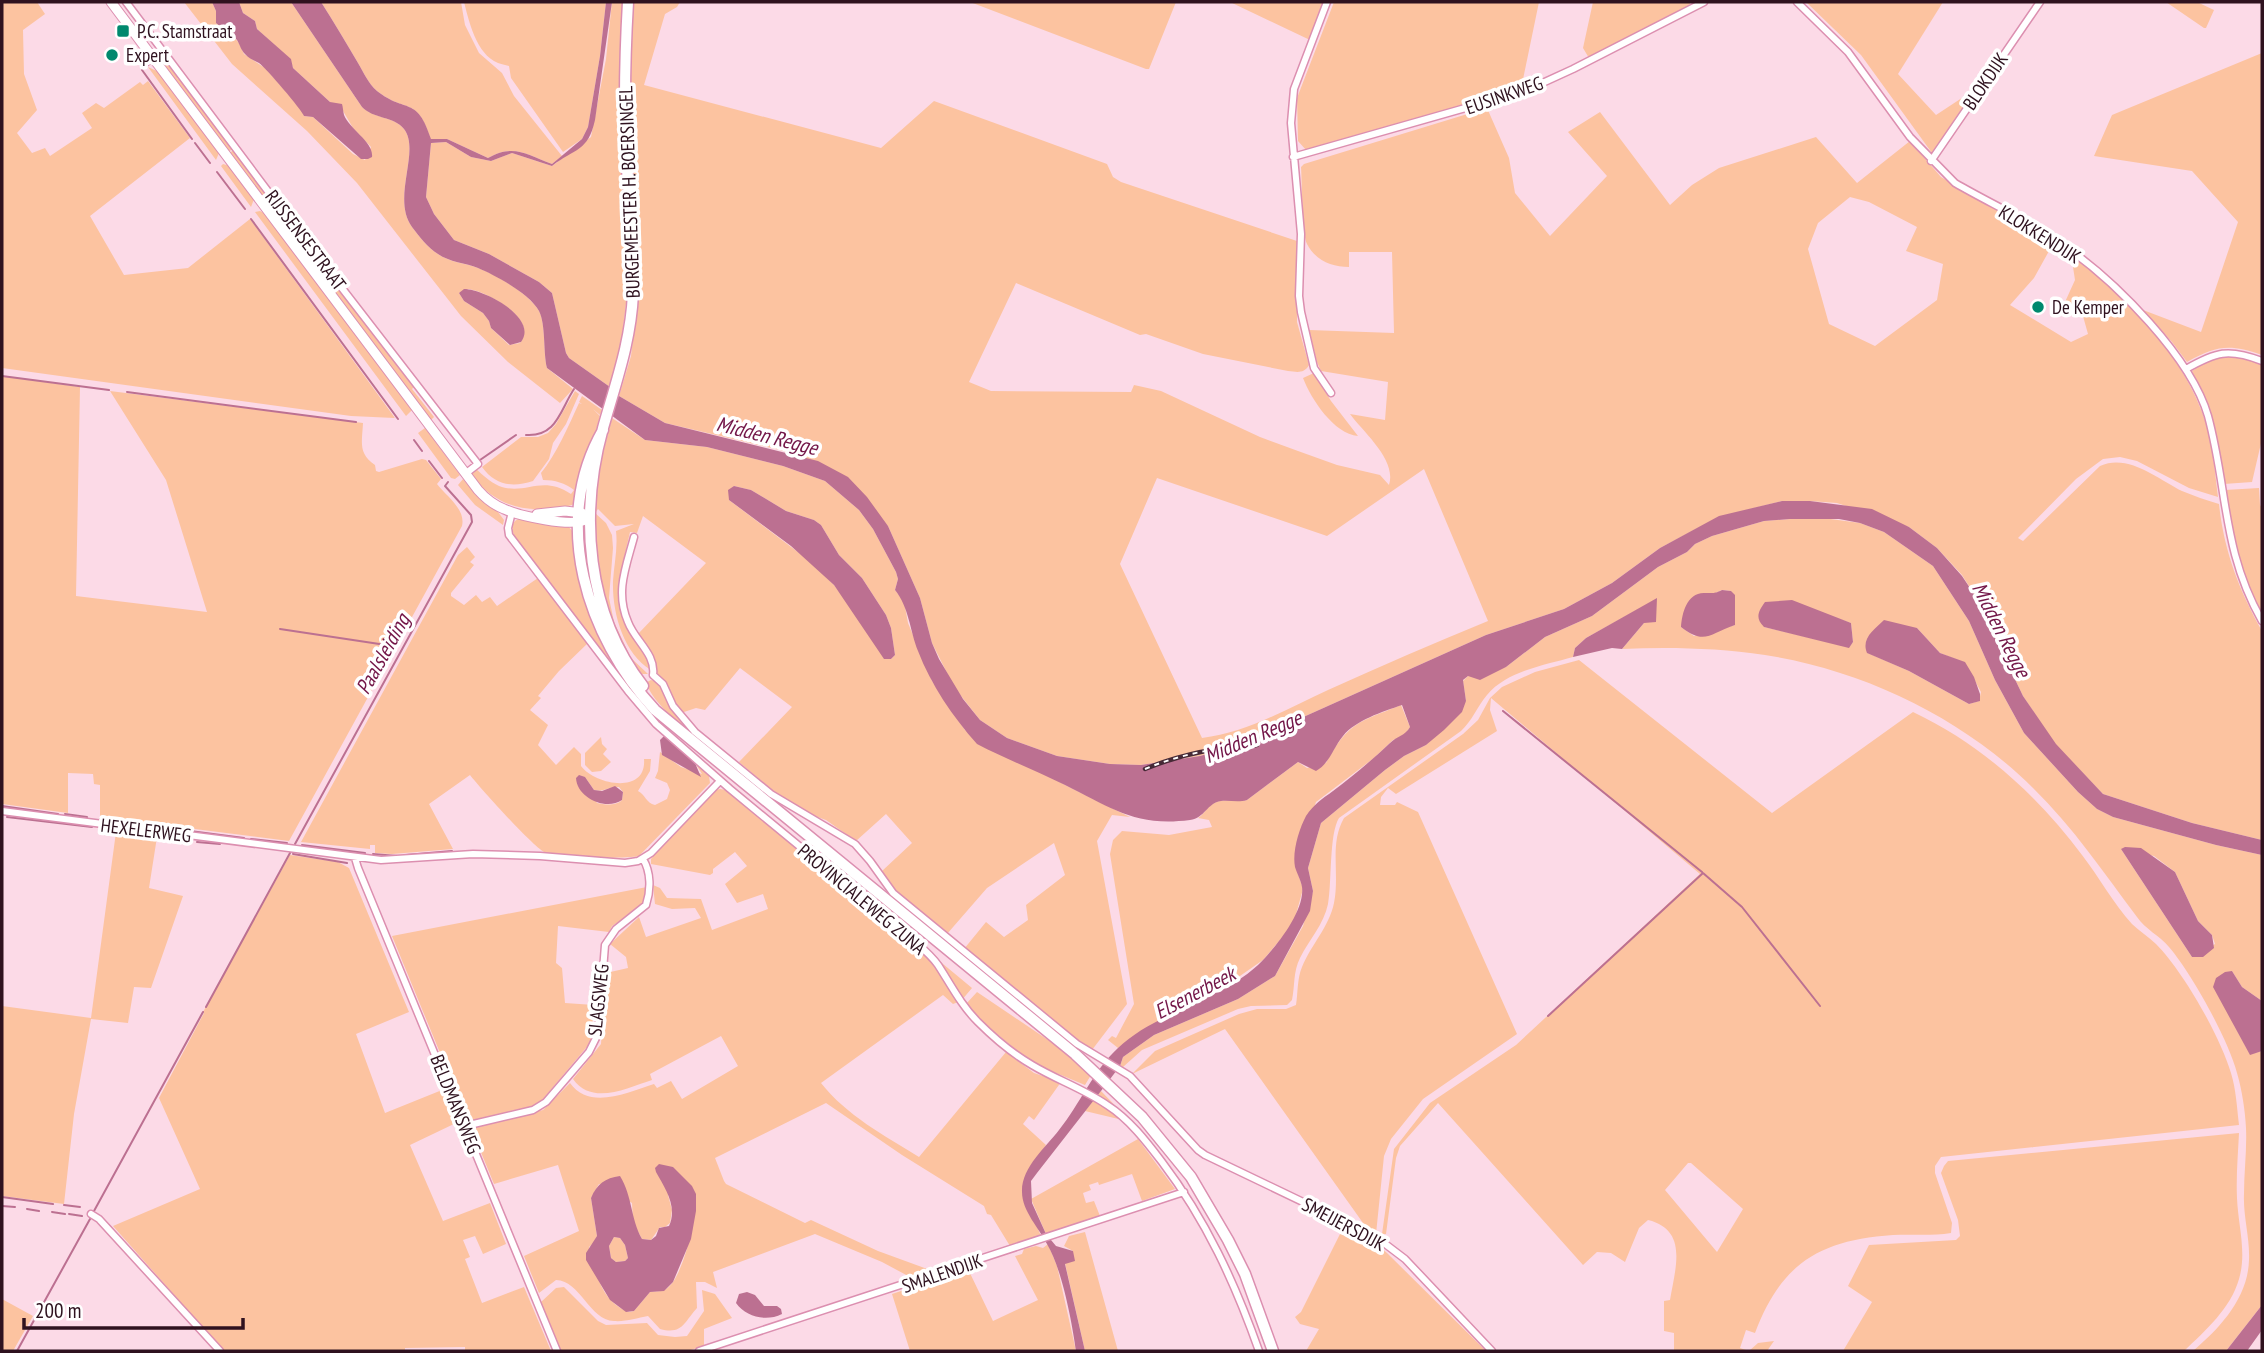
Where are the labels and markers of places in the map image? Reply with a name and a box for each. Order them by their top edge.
place label: P.C. Stamstraat [137,19,233,43]
marker: P.C. Stamstraat [115,23,131,39]
place label: Expert [126,43,170,67]
marker: Expert [104,47,120,63]
place label: De Kemper [2052,295,2125,319]
marker: De Kemper [2030,299,2046,315]

